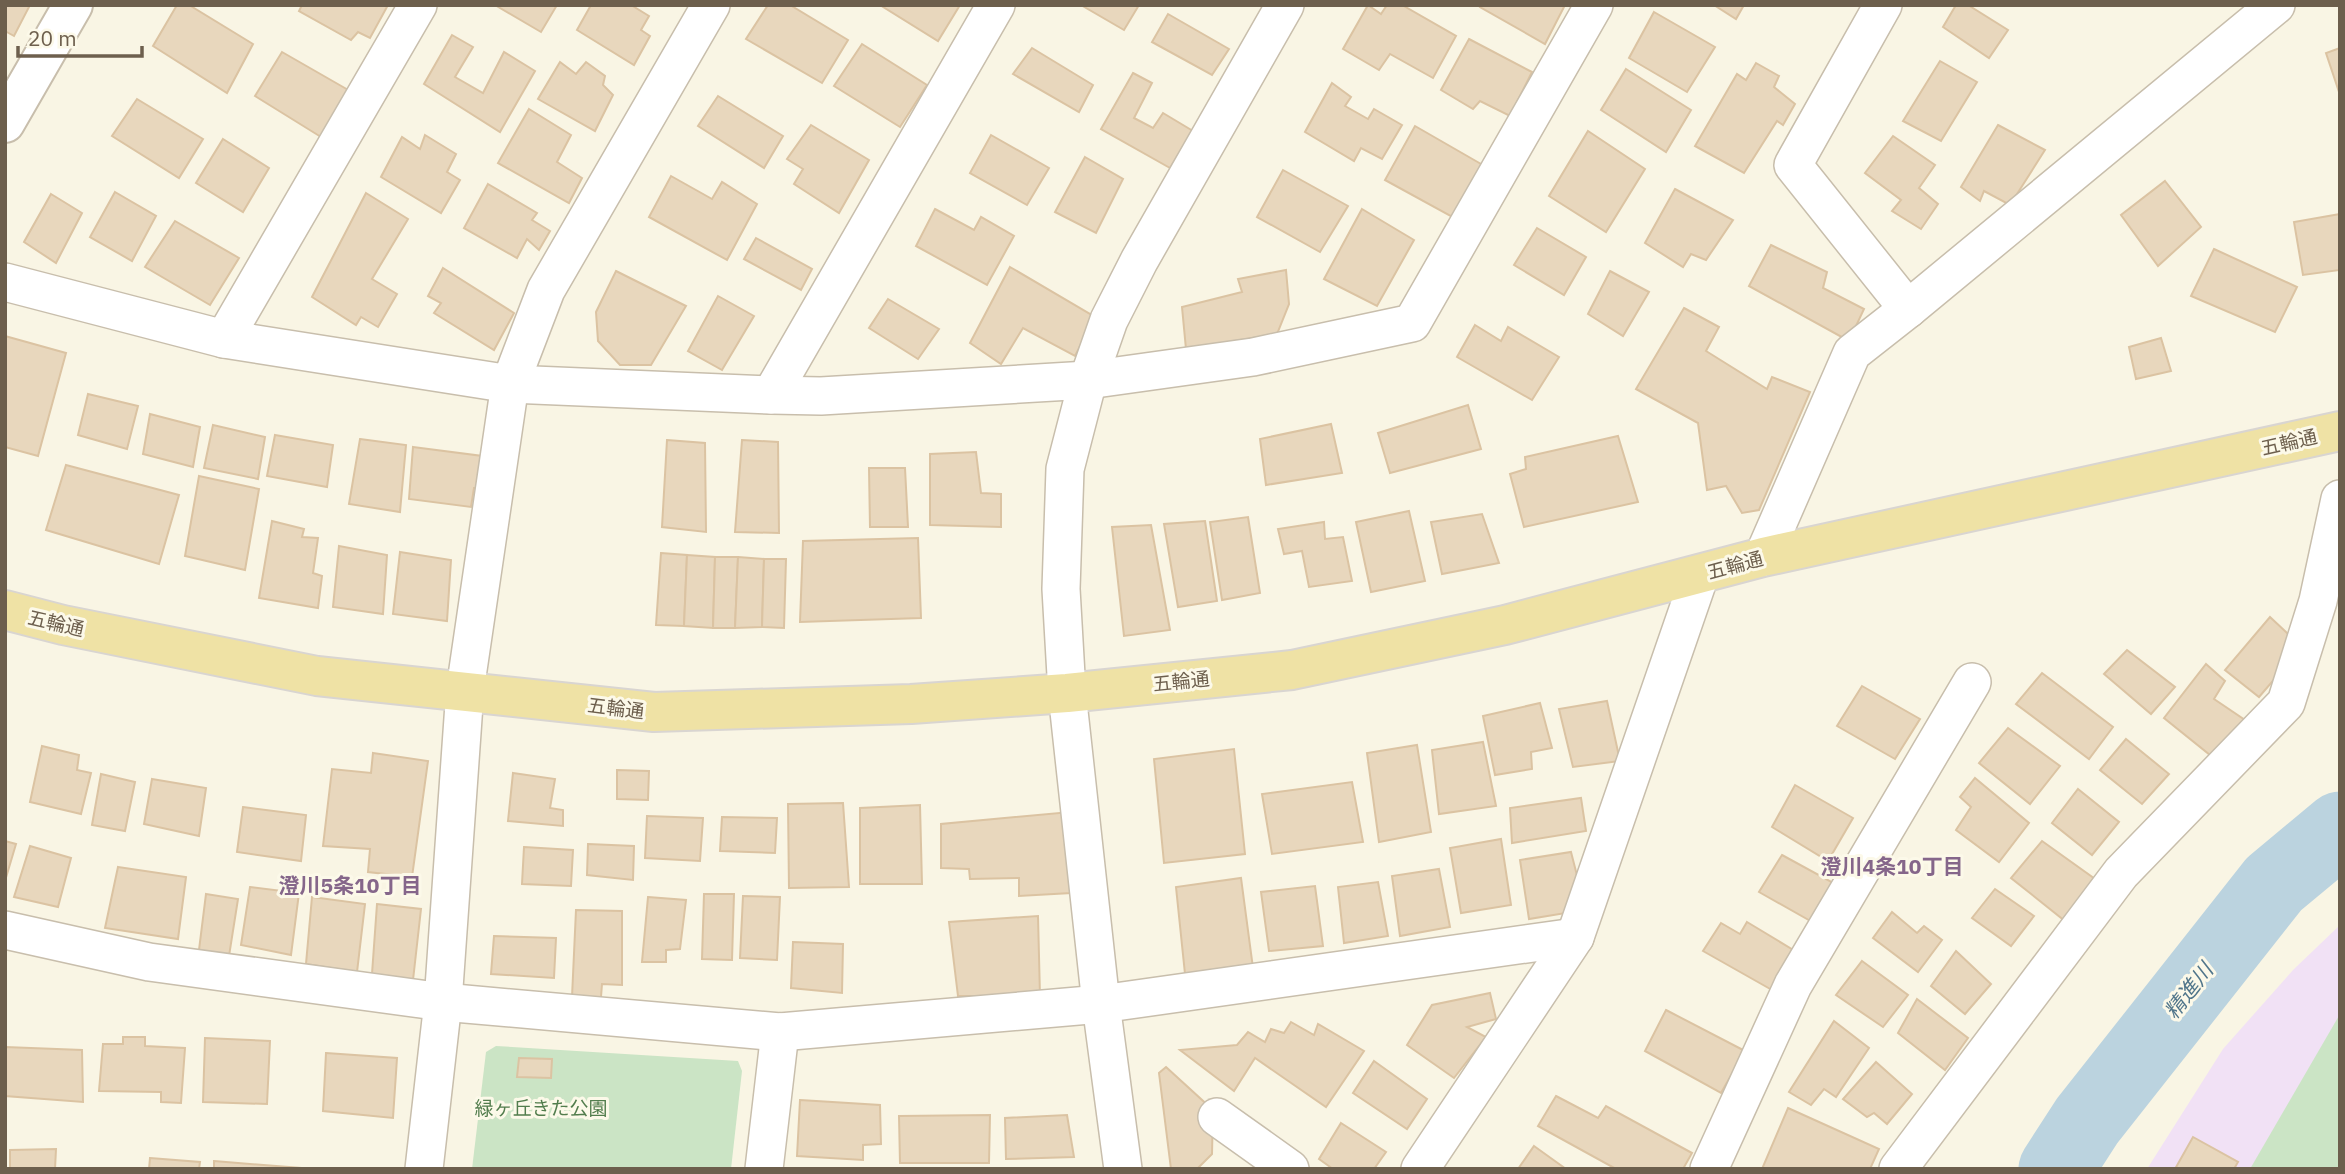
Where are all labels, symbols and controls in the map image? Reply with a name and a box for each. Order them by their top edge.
scale bar [18,14,142,58]
text: 20 m [28,24,77,52]
street label: 五輪通 [2259,424,2319,460]
street label: 五輪通 [1704,546,1766,584]
street label: 五輪通 [26,605,86,641]
street label: 五輪通 [1151,666,1211,696]
street label: 五輪通 [586,693,646,723]
district label: 澄川4条10丁目 [1821,852,1963,880]
district label: 澄川5条10丁目 [279,871,421,899]
water label: 精進川 [2158,955,2220,1024]
park label: 緑ヶ丘きた公園 [474,1096,608,1120]

